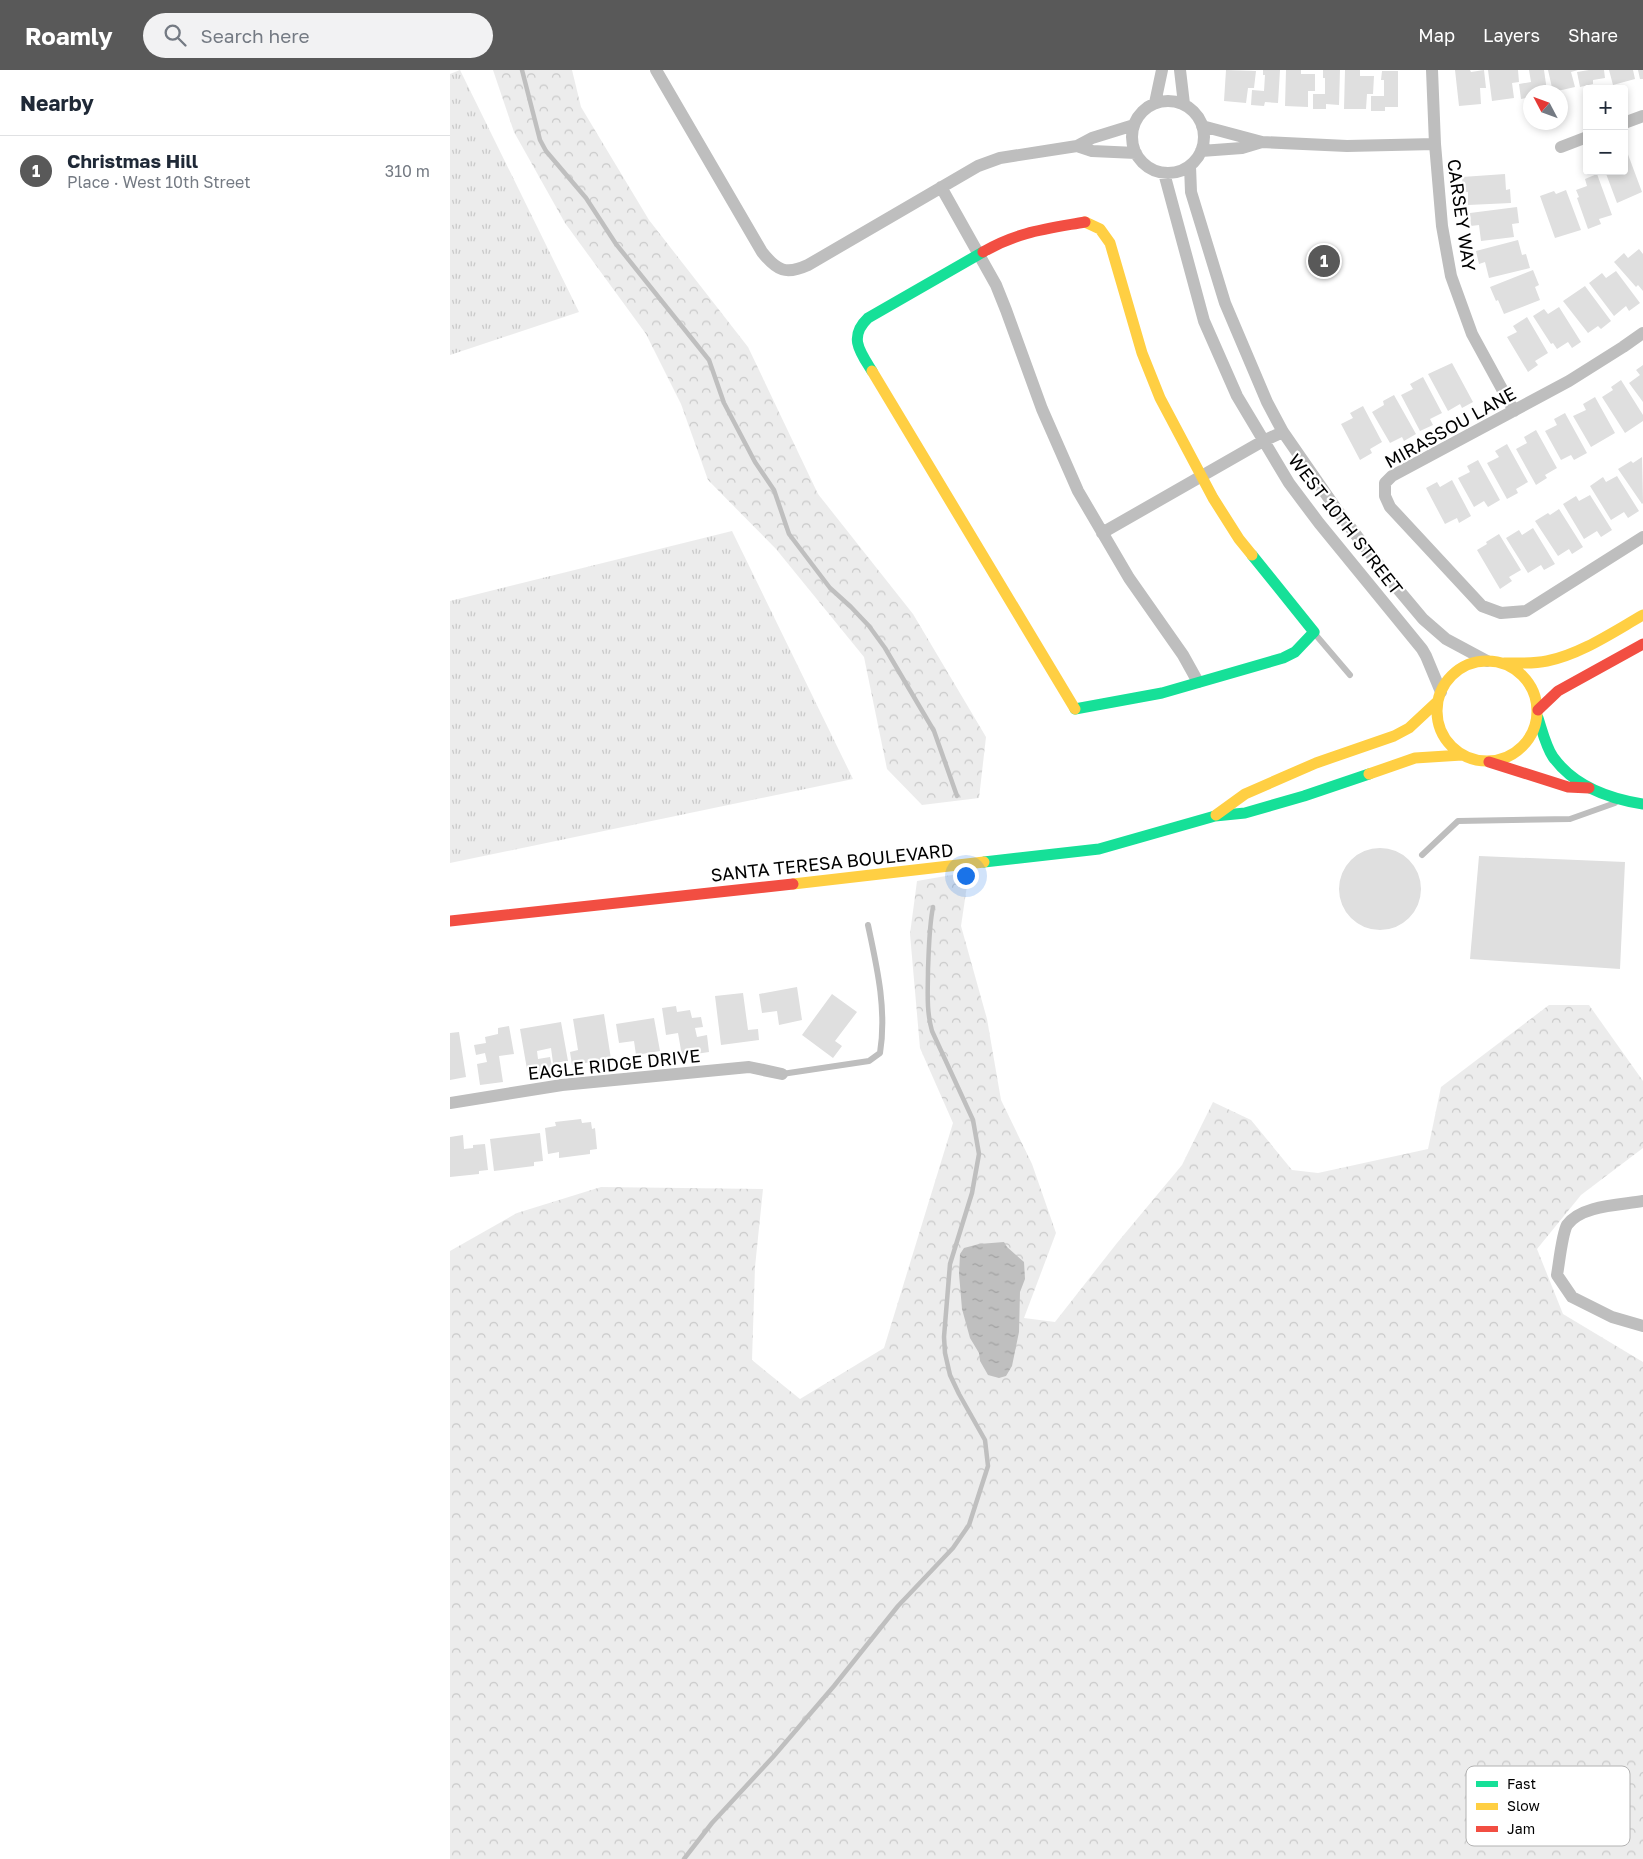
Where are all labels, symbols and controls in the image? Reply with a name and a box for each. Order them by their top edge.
search box [143,13,493,58]
text: Roamly [25,21,113,50]
icon: search [161,21,189,49]
text: Search here [201,24,309,47]
text: Map [1418,24,1455,46]
text: Layers [1483,24,1540,46]
text: Share [1568,24,1618,46]
north arrow [1523,85,1568,130]
map controls [1583,85,1628,175]
button: + [1583,85,1628,130]
text: Nearby [20,90,94,116]
button: − [1583,130,1628,175]
text: Christmas Hill [67,149,198,172]
street label: CARSEY WAY [1443,158,1481,273]
text: 1 [32,161,40,181]
text: 310 m [385,161,430,181]
text: Place · West 10th Street [67,172,251,192]
pin: 1 [1308,242,1340,280]
street label: MIRASSOU LANE [1380,382,1520,472]
street label: WEST 10TH STREET [1284,449,1408,599]
street label: SANTA TERESA BOULEVARD [710,838,954,886]
your location [953,863,979,889]
street label: EAGLE RIDGE DRIVE [527,1044,701,1084]
legend [1466,1766,1630,1846]
text: Fast [1507,1775,1536,1792]
text: Slow [1507,1797,1540,1814]
text: Jam [1507,1820,1535,1837]

